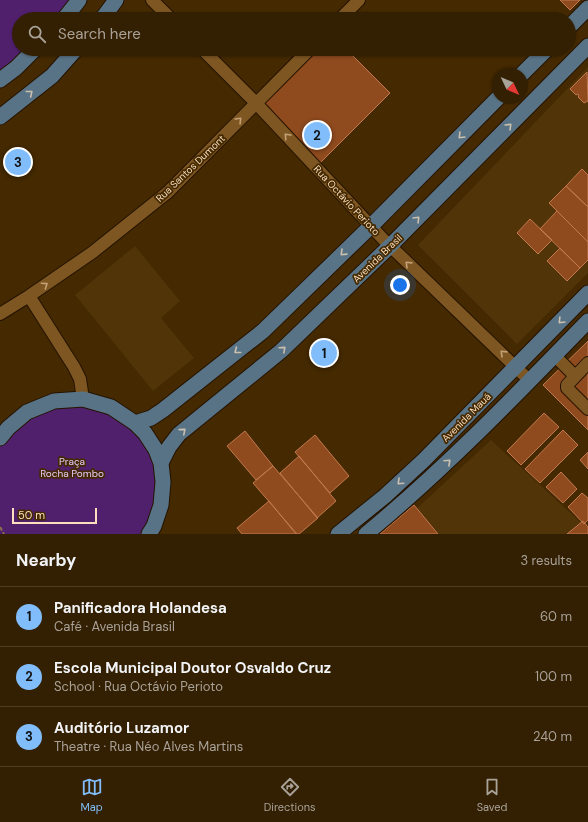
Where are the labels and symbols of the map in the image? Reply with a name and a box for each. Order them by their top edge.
north arrow [492,68,528,104]
one-way arrow [26,91,33,98]
one-way arrow [234,117,242,125]
pin: 2 [304,120,330,150]
one-way arrow [504,123,512,131]
one-way arrow [458,131,466,139]
street label: Rua Santos Dumont [153,132,228,205]
one-way arrow [285,133,292,141]
pin: 3 [5,147,31,177]
street label: Rua Octávio Perioto [311,163,383,238]
one-way arrow [412,216,420,223]
street label: Avenida Brasil [350,231,405,285]
one-way arrow [340,248,348,256]
one-way arrow [406,262,413,269]
your location [390,275,410,295]
one-way arrow [40,283,47,290]
one-way arrow [558,316,566,324]
pin: 1 [311,338,337,368]
one-way arrow [235,346,242,353]
one-way arrow [278,346,286,353]
one-way arrow [500,351,508,358]
street label: Avenida Mauá [439,390,494,445]
one-way arrow [178,429,185,436]
park label: Praça Rocha Pombo [40,455,104,480]
one-way arrow [443,459,451,467]
one-way arrow [397,477,405,485]
scale bar [12,506,97,525]

